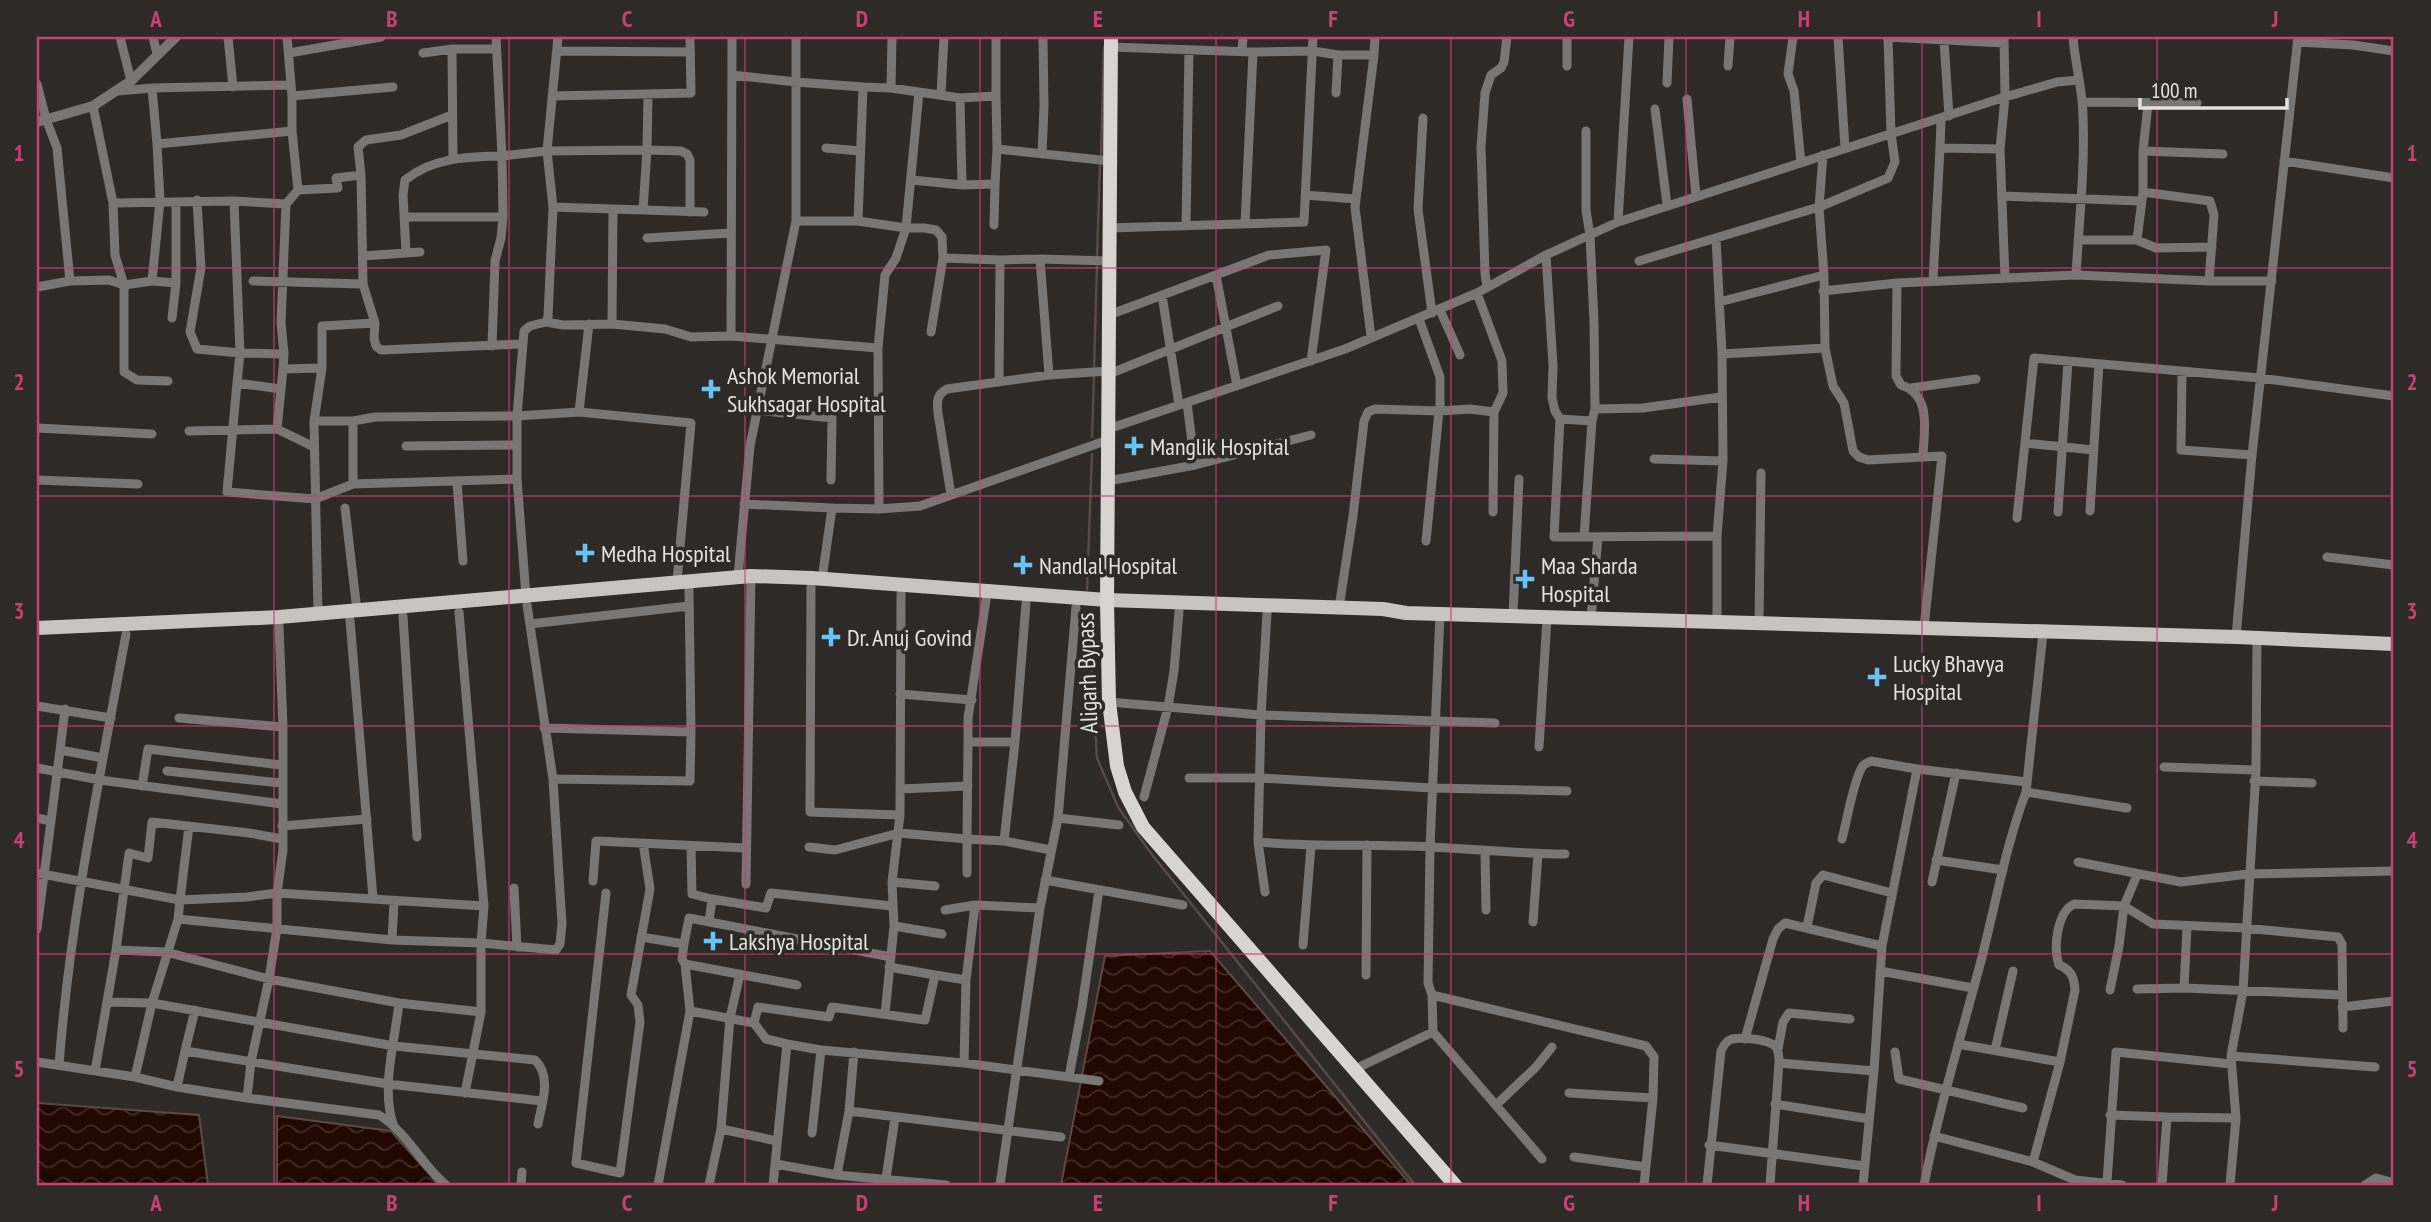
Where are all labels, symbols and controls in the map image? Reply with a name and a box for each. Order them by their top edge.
text: A [149,4,162,33]
text: B [386,4,398,33]
text: C [622,4,633,33]
text: D [856,4,868,33]
text: E [1093,4,1103,33]
text: F [1328,4,1338,33]
text: G [1563,4,1575,33]
text: H [1798,4,1810,33]
text: I [2036,4,2042,33]
text: J [2271,4,2278,33]
scale bar [2140,66,2288,110]
text: 100 m [2151,77,2197,104]
text: 1 [14,138,25,167]
text: 1 [2407,138,2418,167]
place label: Ashok Memorial Sukhsagar Hospital [727,360,886,419]
text: 2 [14,367,25,396]
text: 2 [2407,367,2418,396]
marker: Ashok Memorial Sukhsagar Hospital [701,379,721,399]
place label: Manglik Hospital [1150,431,1290,462]
marker: Manglik Hospital [1124,436,1144,456]
place label: Medha Hospital [601,538,731,569]
marker: Medha Hospital [575,543,595,563]
place label: Nandlal Hospital [1039,550,1178,581]
place label: Maa Sharda Hospital [1541,550,1638,609]
marker: Nandlal Hospital [1013,555,1033,575]
marker: Maa Sharda Hospital [1515,569,1535,589]
text: 3 [14,596,25,625]
text: 3 [2407,596,2418,625]
street label: Aligarh Bypass [1069,612,1105,734]
place label: Dr. Anuj Govind [847,622,972,653]
marker: Dr. Anuj Govind [821,627,841,647]
place label: Lucky Bhavya Hospital [1893,648,2004,707]
marker: Lucky Bhavya Hospital [1867,667,1887,687]
text: 4 [14,825,25,854]
text: 4 [2407,825,2418,854]
place label: Lakshya Hospital [729,926,869,957]
marker: Lakshya Hospital [703,931,723,951]
text: 5 [14,1054,25,1083]
text: 5 [2407,1054,2418,1083]
text: A [149,1188,162,1217]
text: B [386,1188,398,1217]
text: C [622,1188,633,1217]
text: D [856,1188,868,1217]
text: E [1093,1188,1103,1217]
text: F [1328,1188,1338,1217]
text: G [1563,1188,1575,1217]
text: H [1798,1188,1810,1217]
text: I [2036,1188,2042,1217]
text: J [2271,1188,2278,1217]

